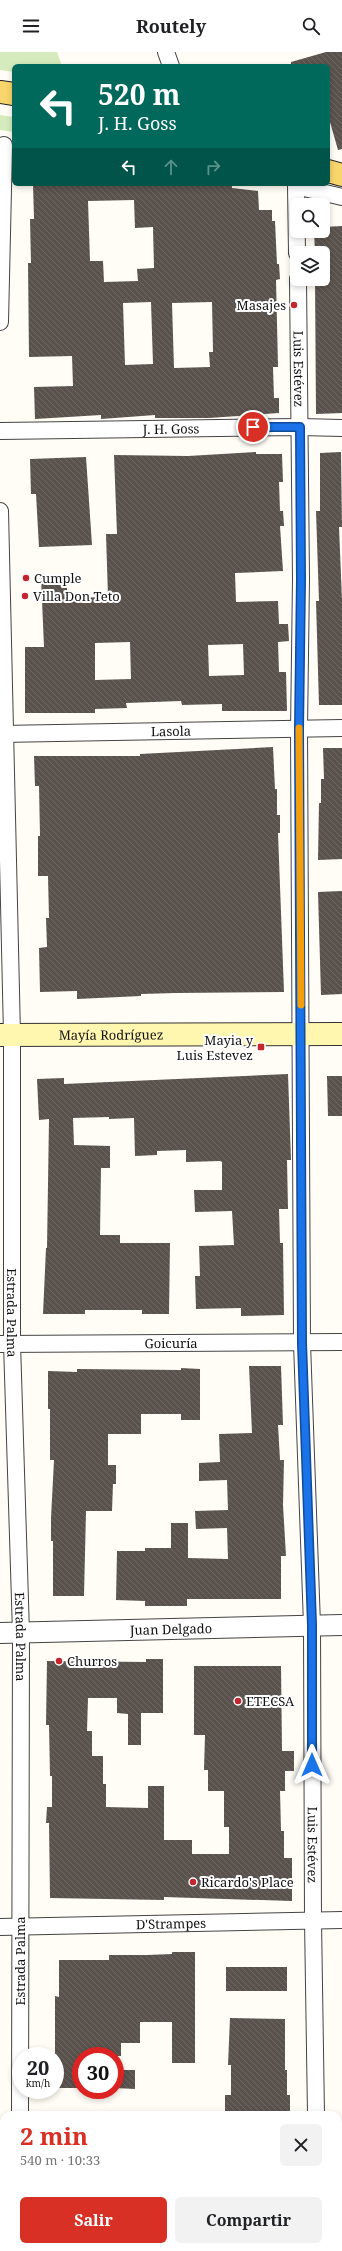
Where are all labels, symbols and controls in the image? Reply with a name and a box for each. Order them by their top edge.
text: Routely [136,14,206,38]
icon: menu [20,15,42,37]
icon: search [300,15,322,37]
text: 520 m [98,75,180,113]
icon: left [32,80,84,132]
text: J. H. Goss [98,111,177,135]
icon: left [118,156,140,178]
icon: ahead [160,156,182,178]
icon: right [202,156,224,178]
map controls [290,198,330,286]
button: search [290,198,330,238]
button: layers [290,246,330,286]
place label: Masajes [237,296,286,314]
marker: Masajes [289,300,299,310]
street label: Luis Estévez [290,331,308,407]
pin [236,410,270,444]
icon: arrive [242,416,264,438]
street label: J. H. Goss [141,419,200,438]
place label: Cumple [34,569,82,587]
marker: Cumple [21,573,31,583]
place label: Villa Don Teto [33,587,120,605]
marker: Villa Don Teto [20,591,30,601]
street label: Lasola [151,722,191,740]
street label: Mayía Rodríguez [59,1026,163,1044]
place label: Mayia y Luis Estevez [177,1031,254,1064]
marker: Mayia y Luis Estevez [256,1042,266,1052]
street label: Estrada Palma [3,1268,21,1358]
street label: Goicuría [144,1334,198,1352]
street label: Estrada Palma [11,1592,30,1681]
street label: Juan Delgado [129,1619,212,1639]
place label: Churros [67,1652,117,1670]
marker: Churros [54,1656,64,1666]
place label: ETECSA [246,1692,295,1710]
marker: ETECSA [233,1696,243,1706]
position arrow [291,1744,333,1786]
street label: Luis Estévez [304,1807,322,1883]
place label: Ricardo's Place [201,1873,294,1891]
marker: Ricardo's Place [188,1877,198,1887]
street label: D'Strampes [136,1914,206,1933]
street label: Estrada Palma [11,1916,29,2006]
speed limit sign: 30 [72,2047,124,2099]
text: 20 [27,2054,49,2081]
text: km/h [26,2076,50,2090]
text: 2 min [20,2119,88,2152]
button: close [280,2124,322,2166]
text: 540 m · 10:33 [20,2151,100,2169]
button: Salir [20,2197,167,2243]
button: Compartir [175,2197,322,2243]

